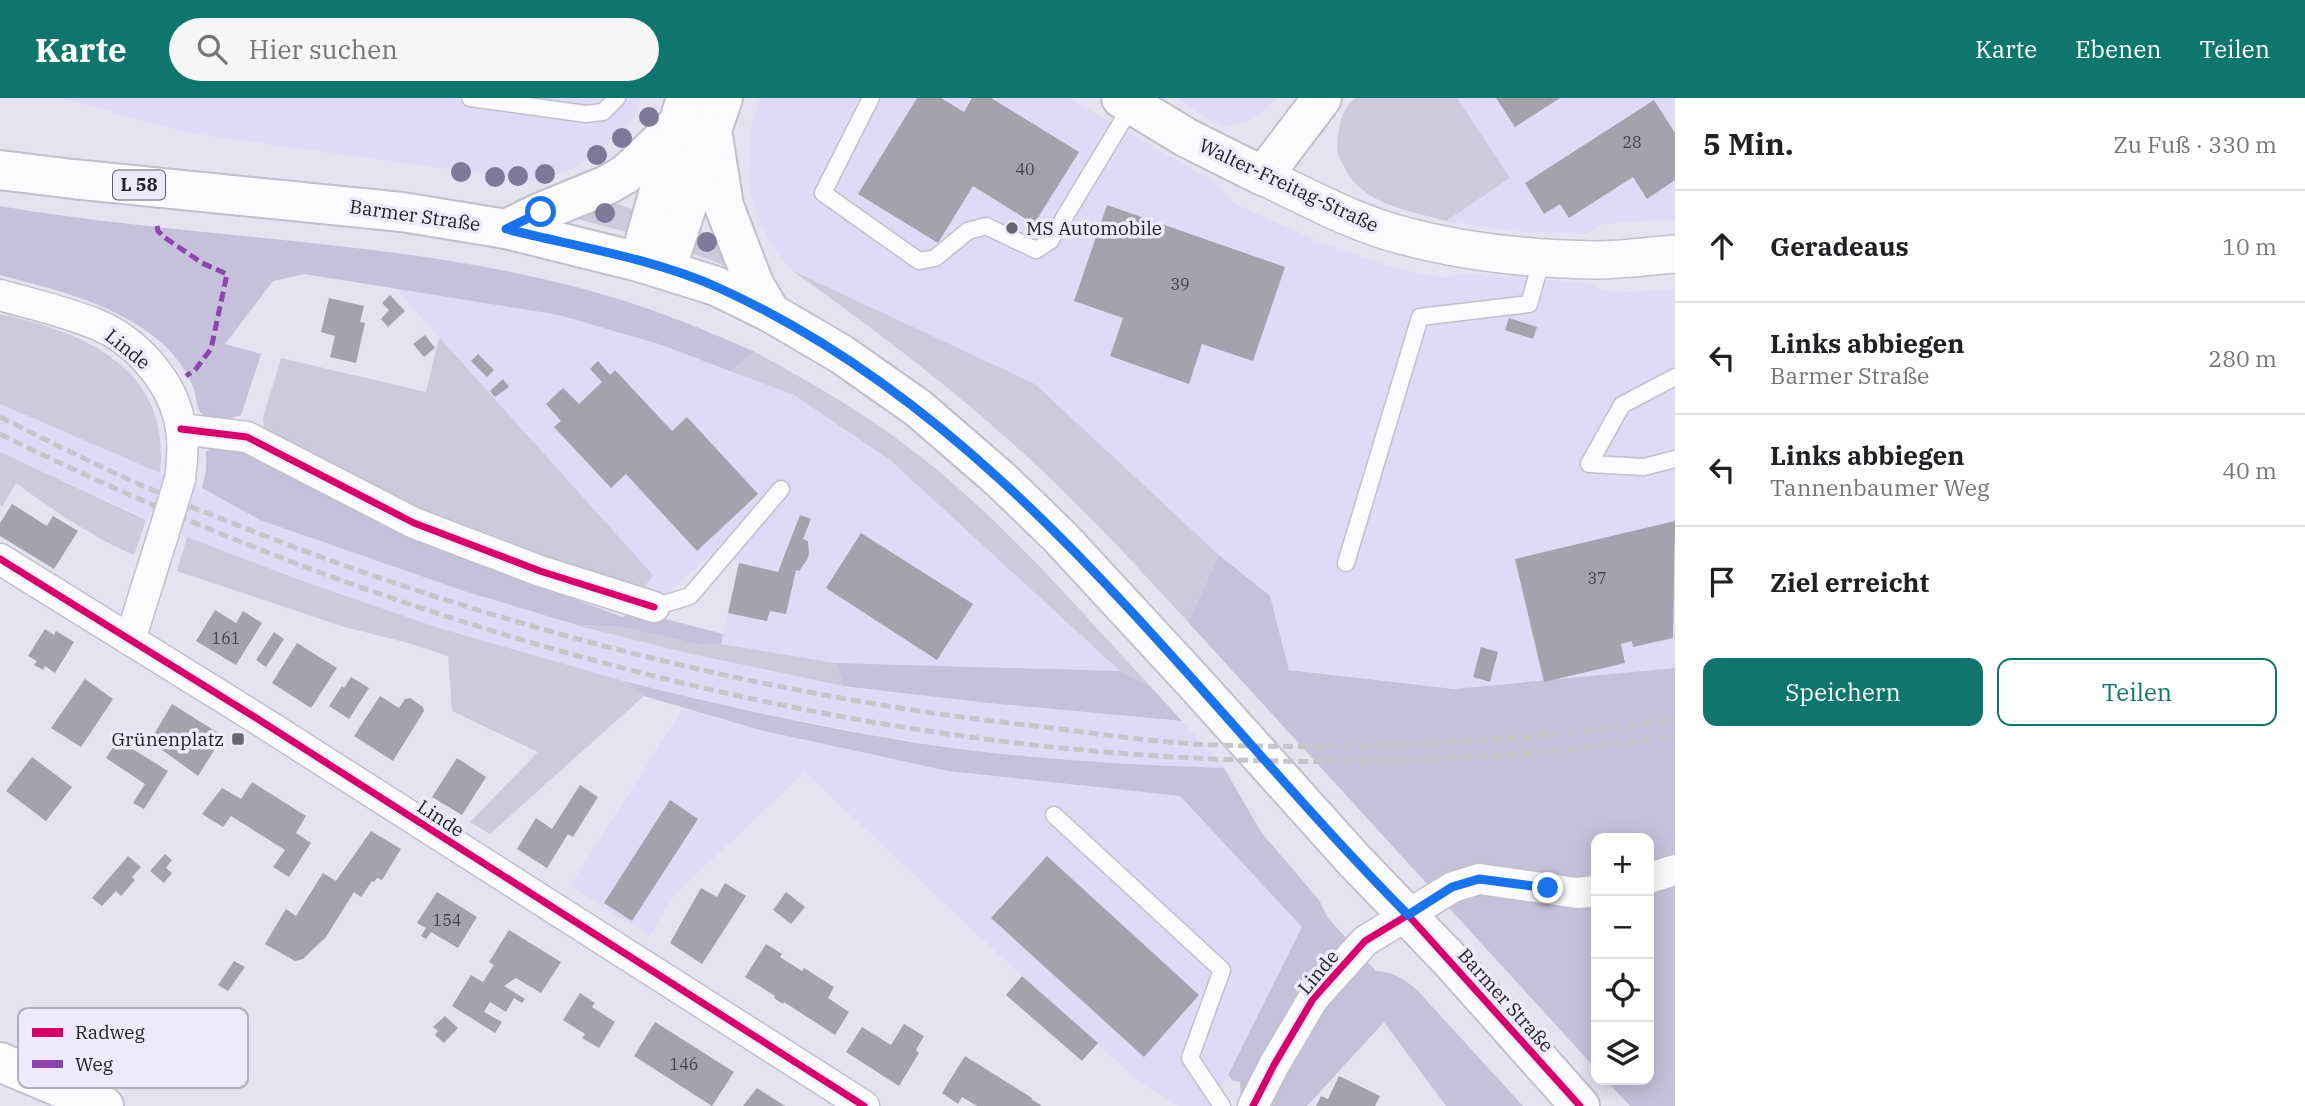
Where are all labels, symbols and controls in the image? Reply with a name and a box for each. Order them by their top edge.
search box [169,18,659,81]
text: Karte [35,28,127,71]
icon: search [193,30,231,68]
text: Hier suchen [249,32,398,66]
text: Karte [1975,33,2037,65]
text: Ebenen [2075,33,2162,65]
text: Teilen [2200,33,2270,65]
text: 5 Min. [1703,124,1794,163]
text: Zu Fuß · 330 m [2113,129,2277,159]
house number: 28 [1622,132,1642,152]
street label: Walter-Freitag-Straße [1195,133,1383,237]
house number: 40 [1015,159,1035,179]
road number: L 58 [113,170,165,200]
street label: Barmer Straße [348,194,482,236]
route start [525,196,556,227]
place label: MS Automobile [1026,216,1162,240]
marker: MS Automobile [1004,220,1020,236]
icon: ahead [1703,227,1741,265]
text: Geradeaus [1770,229,1909,263]
text: 10 m [2222,231,2277,261]
house number: 39 [1170,274,1190,294]
street label: Linde [101,324,155,374]
text: Links abbiegen [1770,326,1965,360]
icon: left [1703,339,1741,377]
text: 280 m [2208,343,2277,373]
text: Barmer Straße [1770,360,1929,390]
text: Links abbiegen [1770,438,1965,472]
icon: left [1703,451,1741,489]
text: 40 m [2222,455,2277,485]
text: Tannenbaumer Weg [1770,472,1990,502]
icon: arrive [1703,563,1741,601]
text: Ziel erreicht [1770,565,1929,599]
house number: 37 [1587,568,1607,588]
house number: 161 [212,628,240,648]
button: Speichern [1703,658,1983,726]
button: Teilen [1997,658,2277,726]
place label: Grünenplatz [111,727,224,751]
marker: Grünenplatz [230,731,246,747]
street label: Linde [413,794,469,842]
map controls [1591,833,1654,1085]
button: + [1591,833,1654,896]
route end [1532,872,1563,903]
button: − [1591,896,1654,959]
house number: 154 [433,910,461,930]
street label: Barmer Straße [1453,943,1559,1057]
street label: Linde [1292,945,1344,999]
button: locate [1591,959,1654,1022]
legend [18,1008,248,1088]
text: Radweg [75,1020,146,1044]
button: layers [1591,1022,1654,1085]
text: Weg [75,1052,114,1076]
house number: 146 [670,1054,698,1074]

